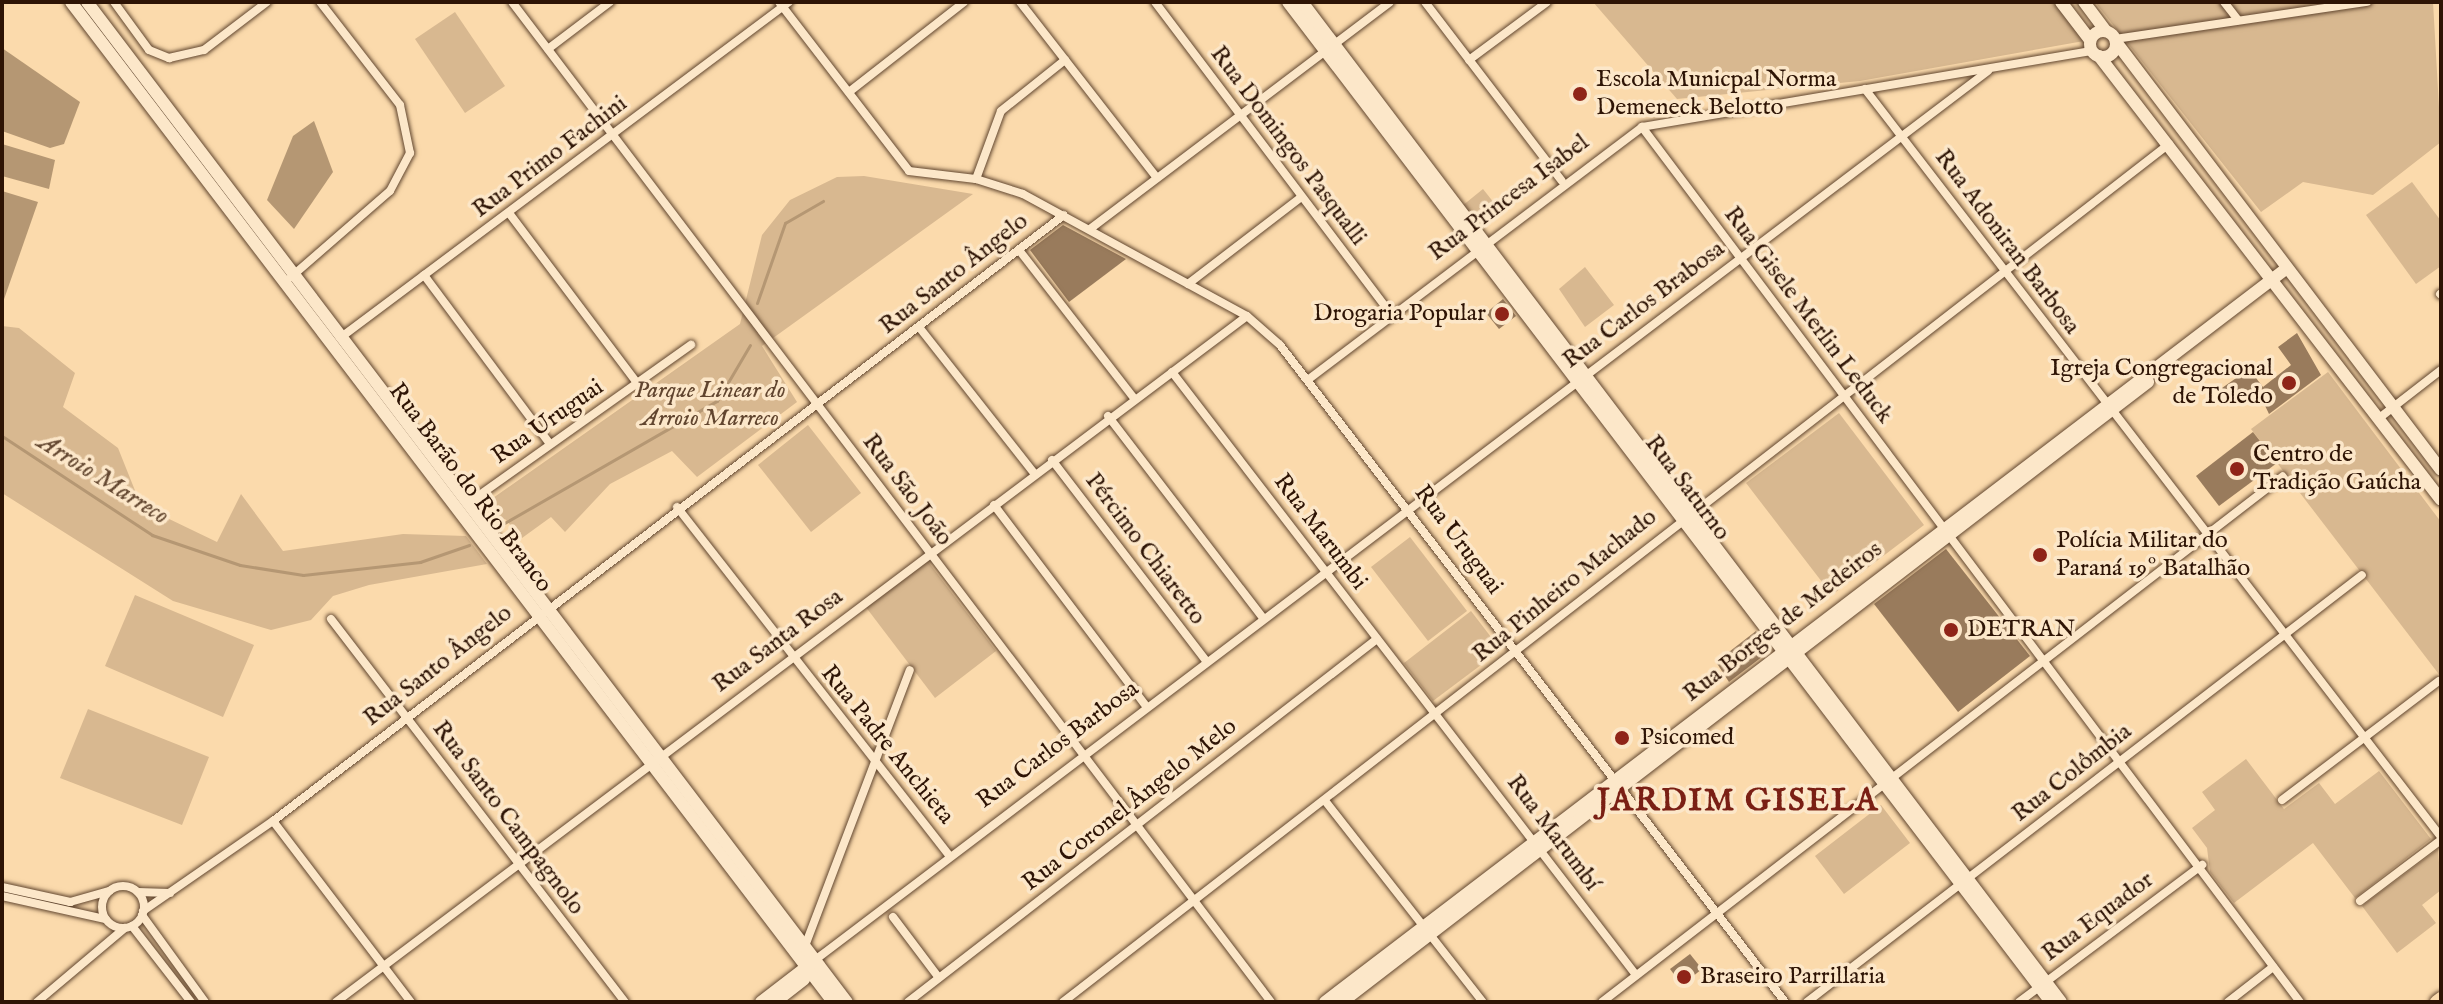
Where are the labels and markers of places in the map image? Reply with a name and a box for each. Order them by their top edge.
place label: Escola Municpal Norma Demeneck Belotto [1596,66,1836,122]
marker: Escola Municpal Norma Demeneck Belotto [1571,85,1589,103]
place label: Drogaria Popular [1313,300,1486,328]
marker: Drogaria Popular [1493,305,1511,323]
place label: Igreja Congregacional de Toledo [2050,355,2273,411]
marker: Igreja Congregacional de Toledo [2280,374,2298,392]
place label: Centro de Tradição Gaúcha [2253,441,2421,497]
marker: Centro de Tradição Gaúcha [2228,460,2246,478]
place label: Polícia Militar do Paraná 19º Batalhão [2056,527,2250,583]
marker: Polícia Militar do Paraná 19º Batalhão [2031,546,2049,564]
place label: DETRAN [1967,616,2075,644]
marker: DETRAN [1942,621,1960,639]
place label: Psicomed [1640,724,1734,752]
marker: Psicomed [1611,727,1633,749]
place label: Braseiro Parrillaria [1700,963,1885,991]
marker: Braseiro Parrillaria [1675,968,1693,986]

